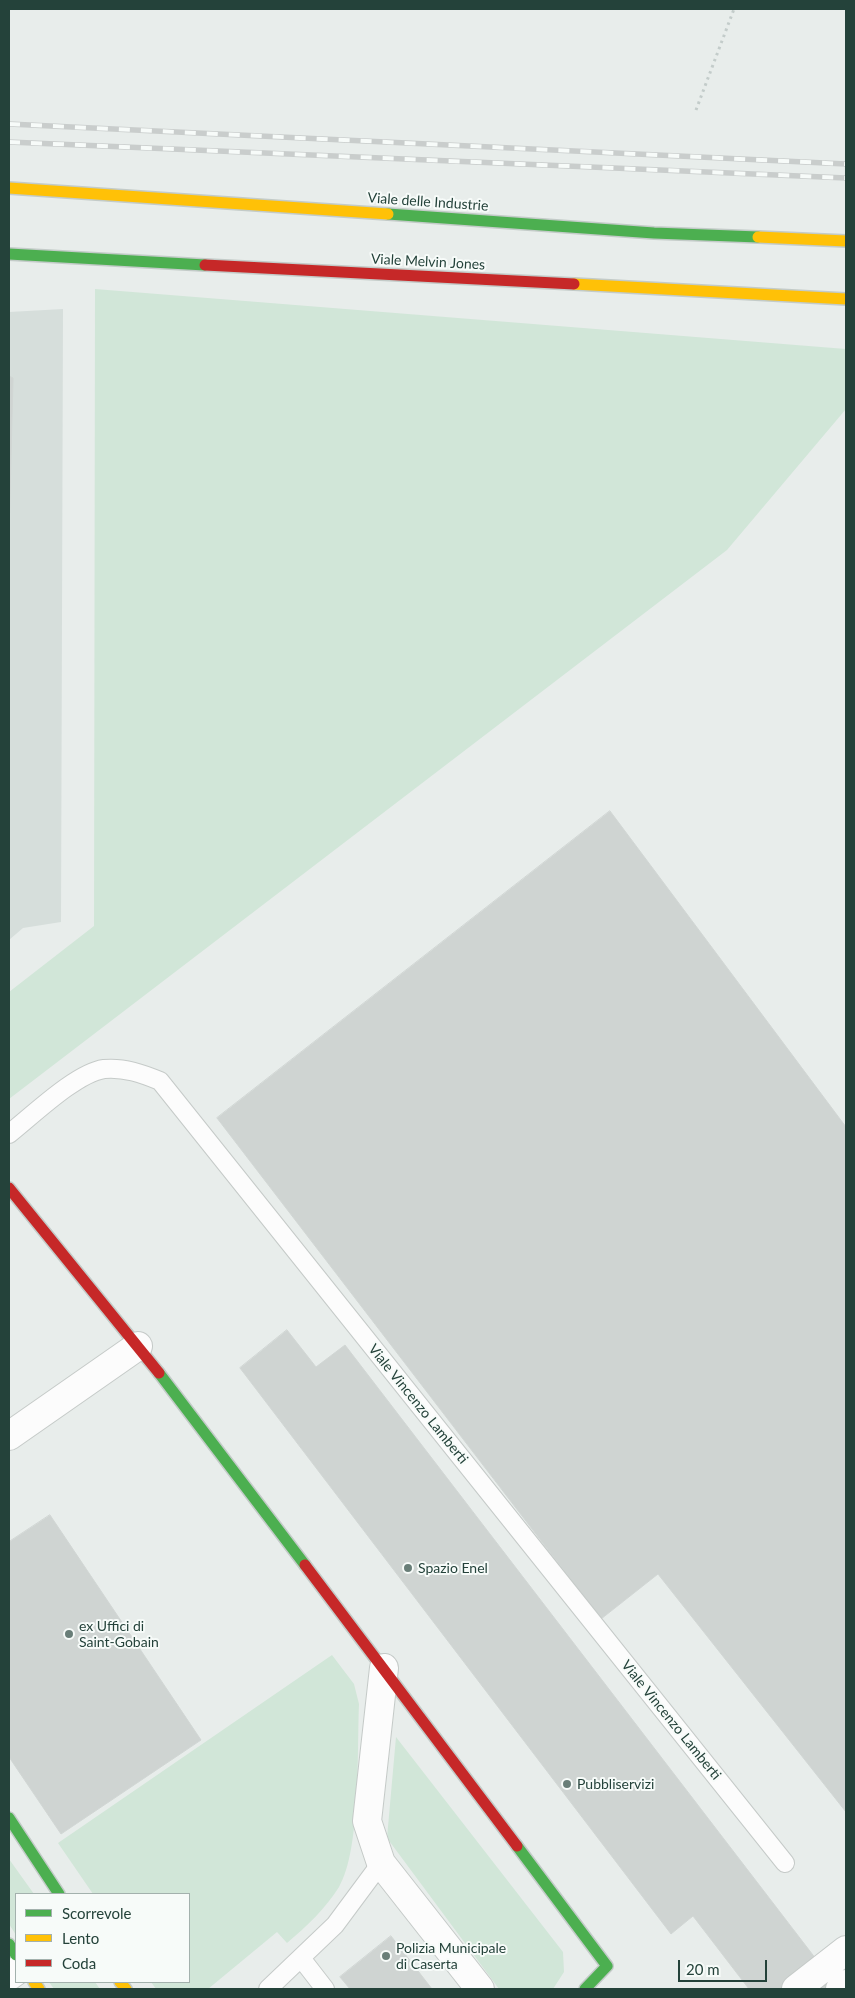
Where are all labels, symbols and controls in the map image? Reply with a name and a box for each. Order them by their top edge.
street label: Viale delle Industrie [367,189,489,215]
street label: Viale Melvin Jones [370,251,486,273]
street label: Viale Vincenzo Lamberti [365,1341,471,1467]
place label: Spazio Enel [418,1560,488,1576]
marker: Spazio Enel [402,1562,414,1574]
place label: ex Uffici di Saint-Gobain [79,1618,159,1650]
marker: ex Uffici di Saint-Gobain [63,1628,75,1640]
street label: Viale Vincenzo Lamberti [618,1657,724,1783]
place label: Pubbliservizi [577,1776,654,1792]
marker: Pubbliservizi [561,1778,573,1790]
legend [15,1893,190,1983]
text: Scorrevole [62,1904,132,1922]
text: Lento [62,1929,99,1947]
place label: Polizia Municipale di Caserta [396,1940,506,1972]
marker: Polizia Municipale di Caserta [380,1950,392,1962]
scale bar [680,1950,769,1982]
text: Coda [62,1954,96,1972]
text: 20 m [686,1960,720,1978]

